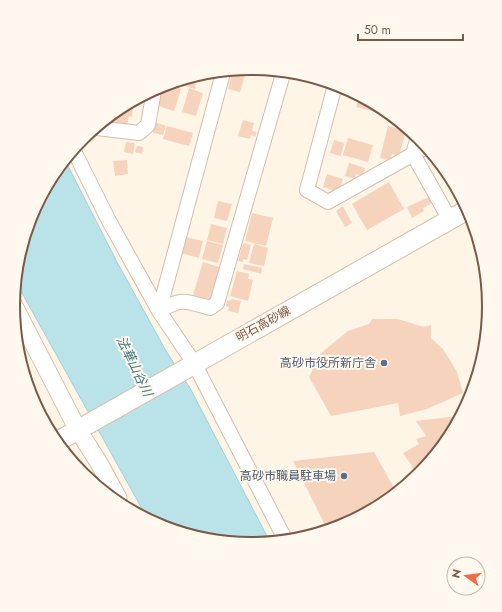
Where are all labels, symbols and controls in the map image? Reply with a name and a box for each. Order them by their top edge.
scale bar [358,16,463,42]
text: 50 m [364,21,391,39]
street label: 明石高砂線 [232,302,294,346]
water label: 法華山谷川 [112,333,158,401]
place label: 高砂市役所新庁舎 [280,354,376,372]
marker: 高砂市役所新庁舎 [379,358,389,368]
place label: 高砂市職員駐車場 [240,467,336,485]
marker: 高砂市職員駐車場 [339,471,349,481]
north arrow [446,556,486,596]
text: N [447,567,465,580]

